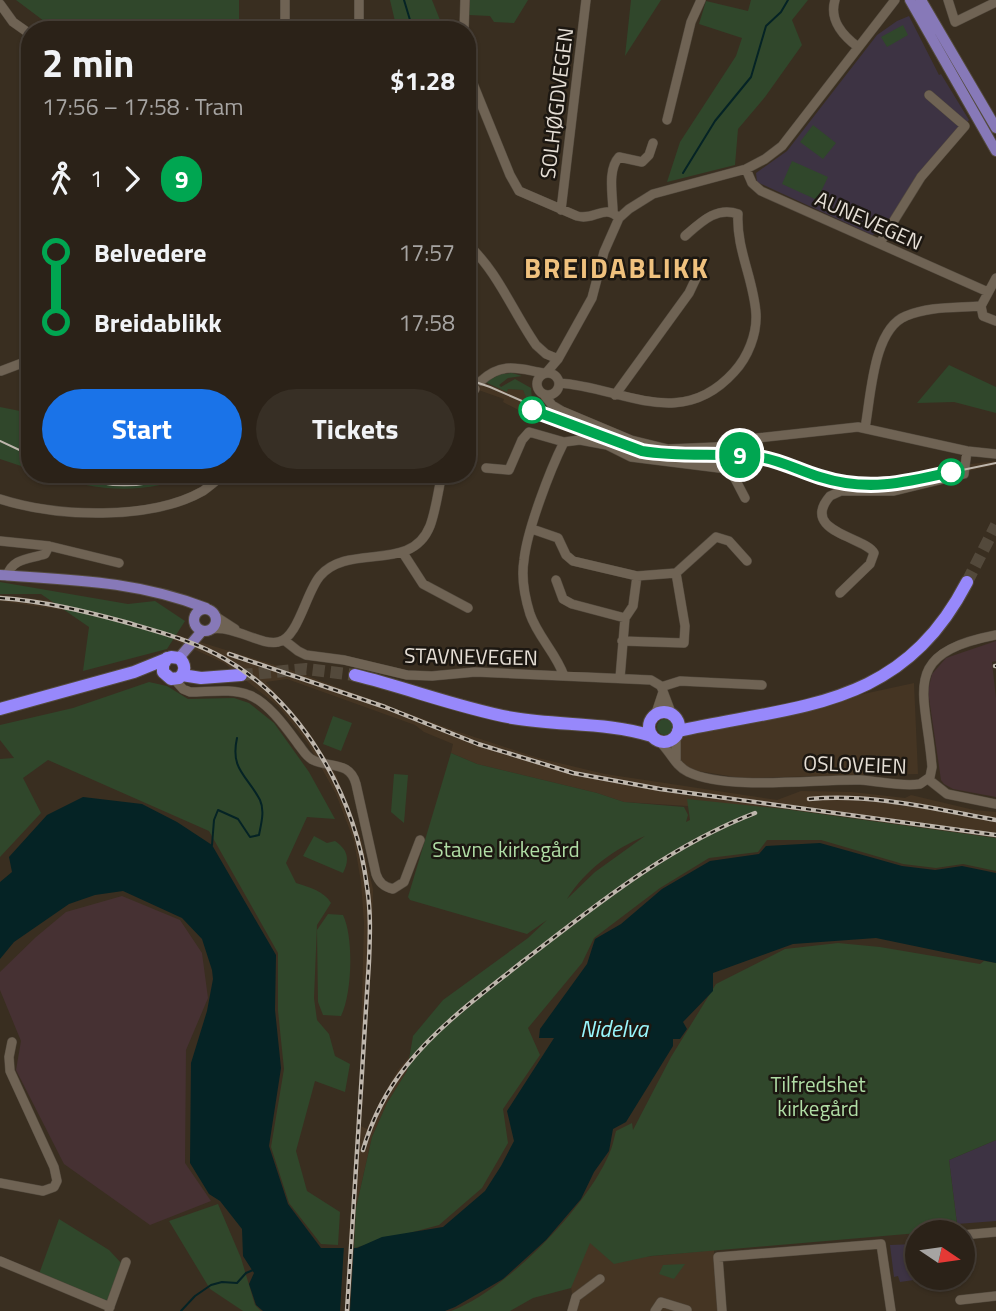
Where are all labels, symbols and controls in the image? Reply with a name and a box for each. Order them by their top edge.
street label: SOLHØGDVEGEN [531,26,581,180]
text: 2 min [42,34,134,92]
text: $1.28 [390,61,455,100]
text: 17:56 – 17:58 · Tram [42,89,244,124]
icon: walk [42,160,80,198]
icon: forward [113,160,151,198]
text: 1 [90,161,103,196]
text: 9 [175,161,188,197]
street label: AUNEVEGEN [810,182,928,258]
text: Belvedere [94,233,207,272]
text: 17:57 [398,235,455,270]
district label: BREIDABLIKK [524,246,710,289]
text: Breidablikk [94,303,222,342]
text: 17:58 [398,305,455,340]
button: Start [42,389,242,469]
button: Tickets [256,389,455,469]
unlabelled marker [519,397,545,423]
line badge: 9 [717,432,763,478]
text: 9 [733,437,747,473]
unlabelled marker [938,459,964,485]
street label: STAVNEVEGEN [404,639,538,673]
street label: OSLOVEIEN [803,746,907,782]
park label: Stavne kirkegård [432,833,580,865]
water label: Nidelva [580,1011,649,1046]
park label: Tilfredshet kirkegård [770,1068,866,1124]
north arrow [905,1220,975,1290]
map controls [905,1220,975,1290]

